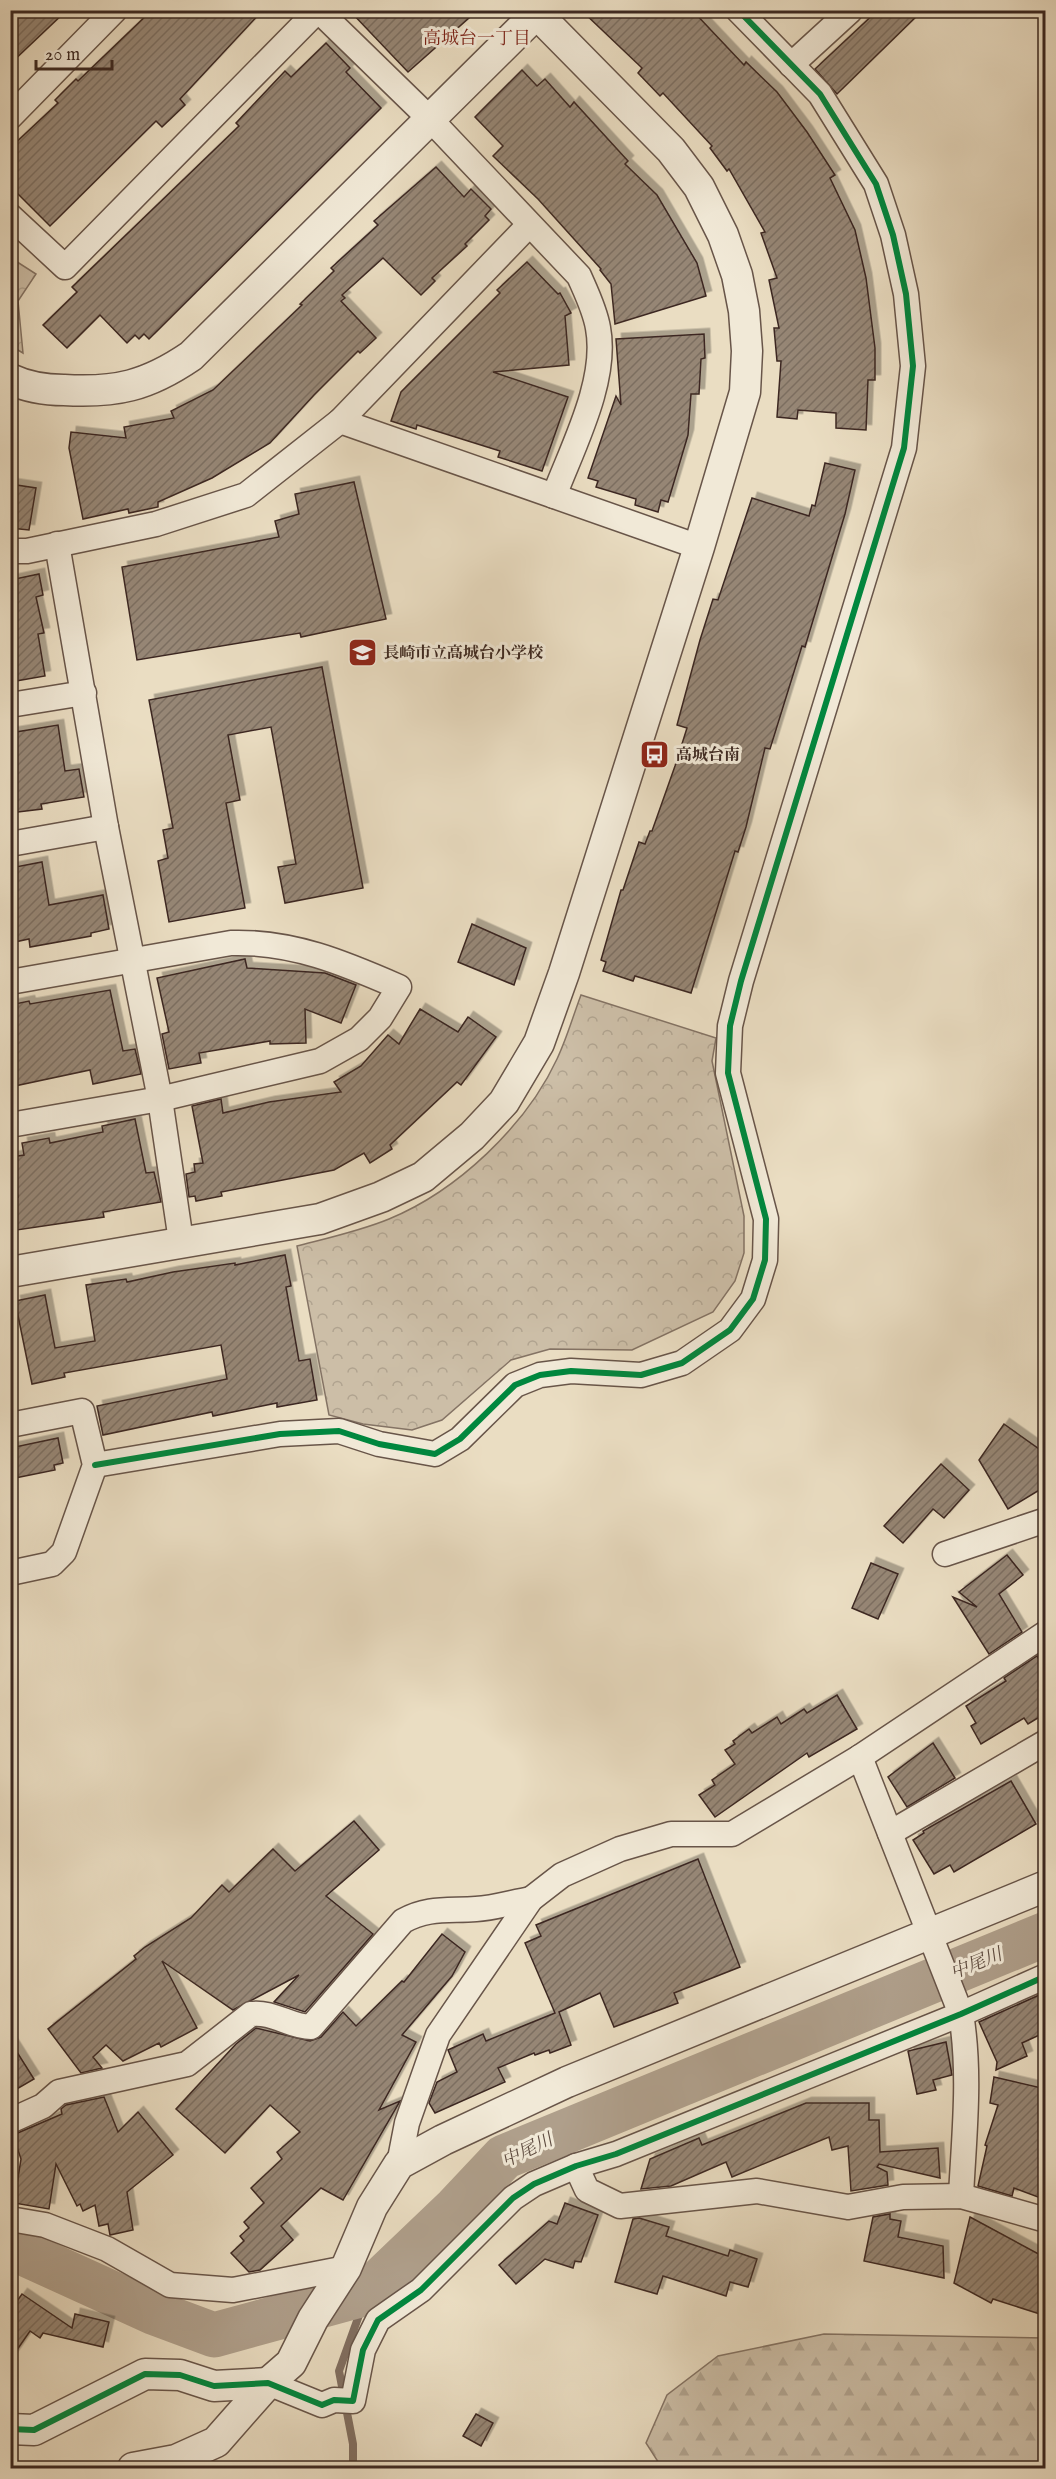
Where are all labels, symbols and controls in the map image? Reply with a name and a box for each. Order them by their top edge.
district label: 高城台一丁目 [423,28,531,51]
scale bar [36,33,112,71]
text: 20 m [45,44,80,67]
school or university icon: 長崎市立高城台小学校 [346,636,378,668]
place label: 長崎市立高城台小学校 [383,644,544,664]
bus stop icon: 高城台南 [639,738,671,770]
place label: 高城台南 [676,746,740,766]
water label: 中尾川 [947,1943,1008,1985]
water label: 中尾川 [498,2128,559,2174]

